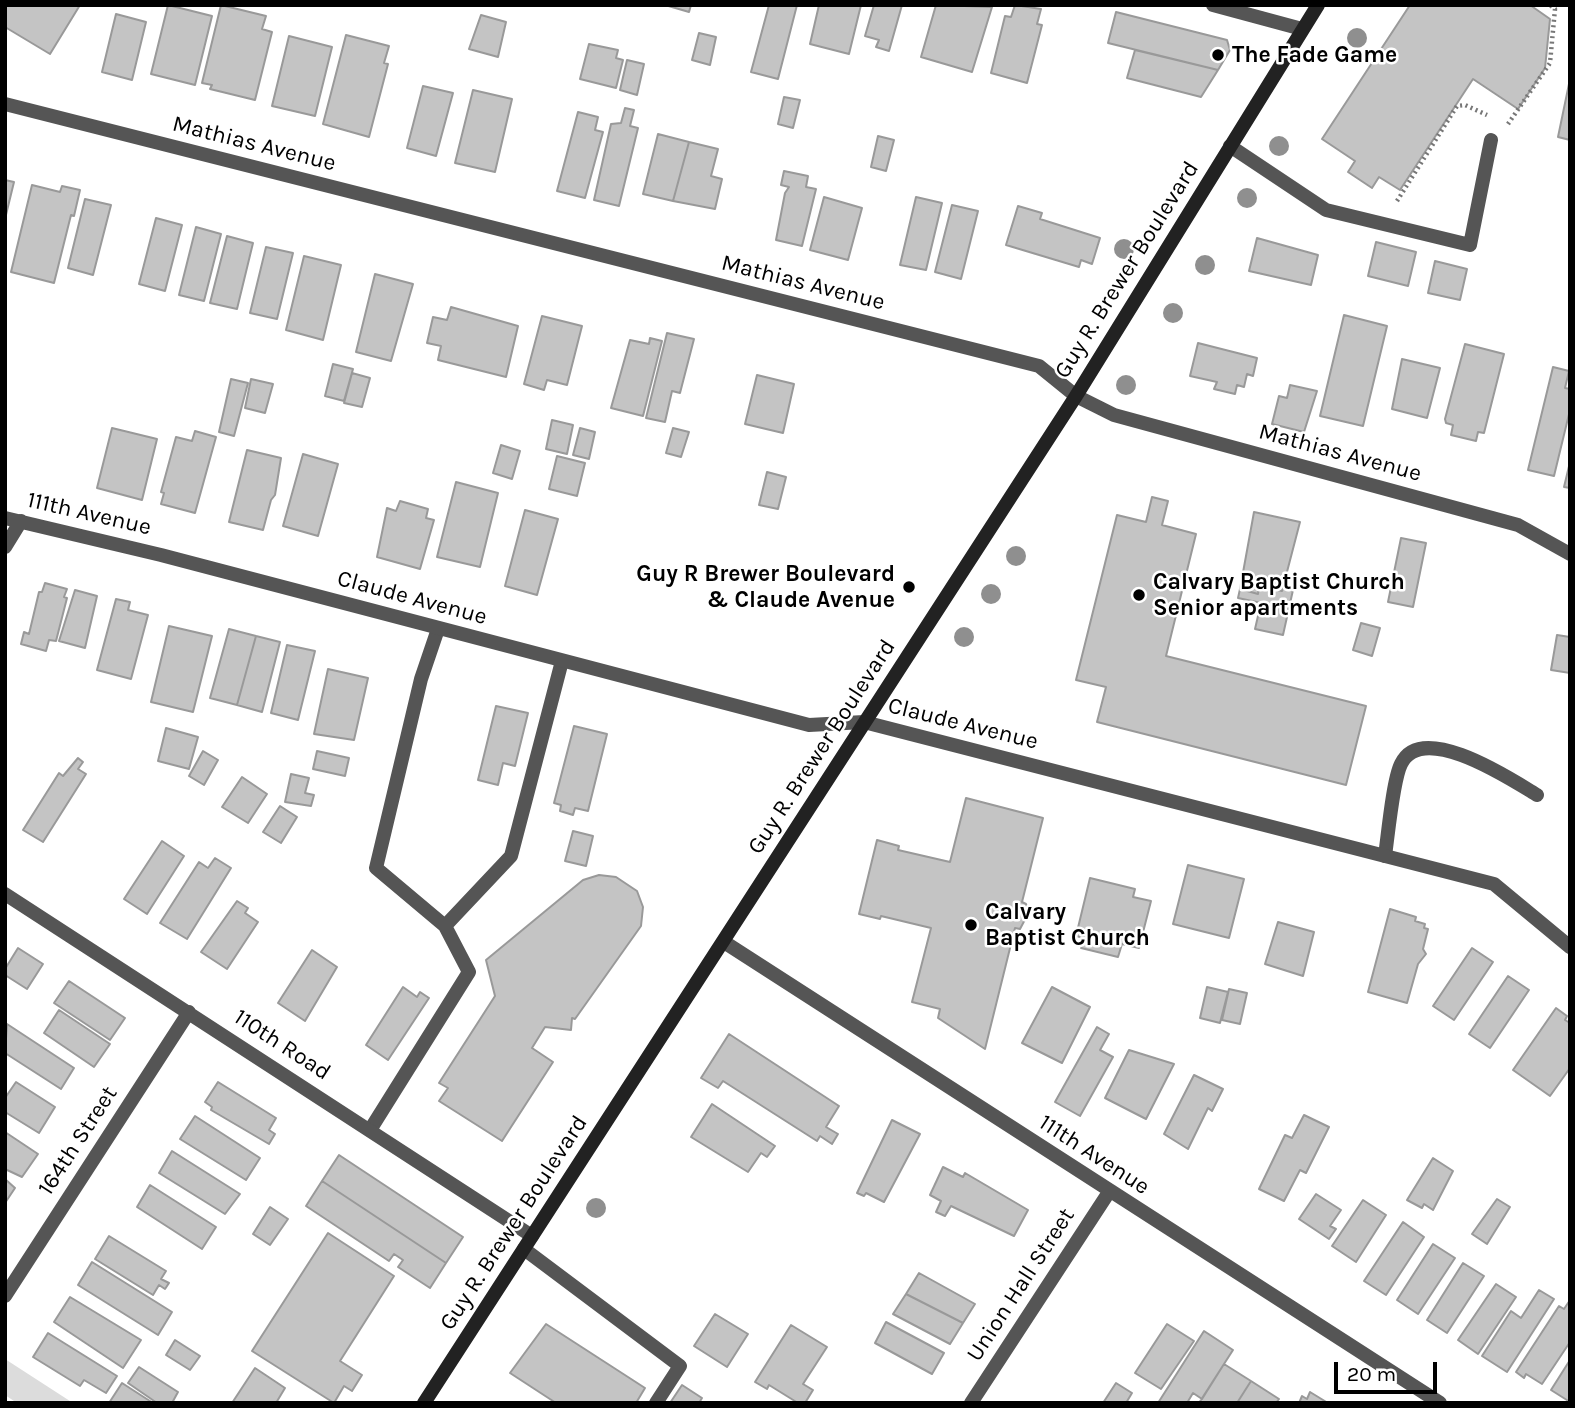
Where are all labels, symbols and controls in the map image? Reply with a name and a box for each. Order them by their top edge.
place label: The Fade Game [1232,41,1397,69]
marker: The Fade Game [1210,47,1226,63]
street label: Mathias Avenue [169,110,339,178]
street label: Guy R. Brewer Boulevard [1049,156,1205,384]
street label: Mathias Avenue [718,249,888,317]
street label: Mathias Avenue [1256,418,1424,488]
street label: 111th Avenue [24,486,154,542]
place label: Guy R Brewer Boulevard & Claude Avenue [636,560,895,614]
street label: Claude Avenue [334,565,490,631]
place label: Calvary Baptist Church Senior apartments [1153,568,1405,622]
marker: Guy R Brewer Boulevard & Claude Avenue [901,579,917,595]
marker: Calvary Baptist Church Senior apartments [1131,587,1147,603]
street label: Guy R. Brewer Boulevard [742,634,902,860]
street label: Claude Avenue [885,692,1041,756]
place label: Calvary Baptist Church [985,898,1150,952]
marker: Calvary Baptist Church [963,917,979,933]
street label: 110th Road [228,1004,336,1086]
street label: 164th Street [32,1081,124,1201]
street label: 111th Avenue [1033,1109,1155,1201]
street label: Guy R. Brewer Boulevard [434,1110,594,1336]
street label: Union Hall Street [961,1203,1081,1367]
scale bar [1337,1348,1440,1392]
text: 20 m [1347,1362,1396,1386]

